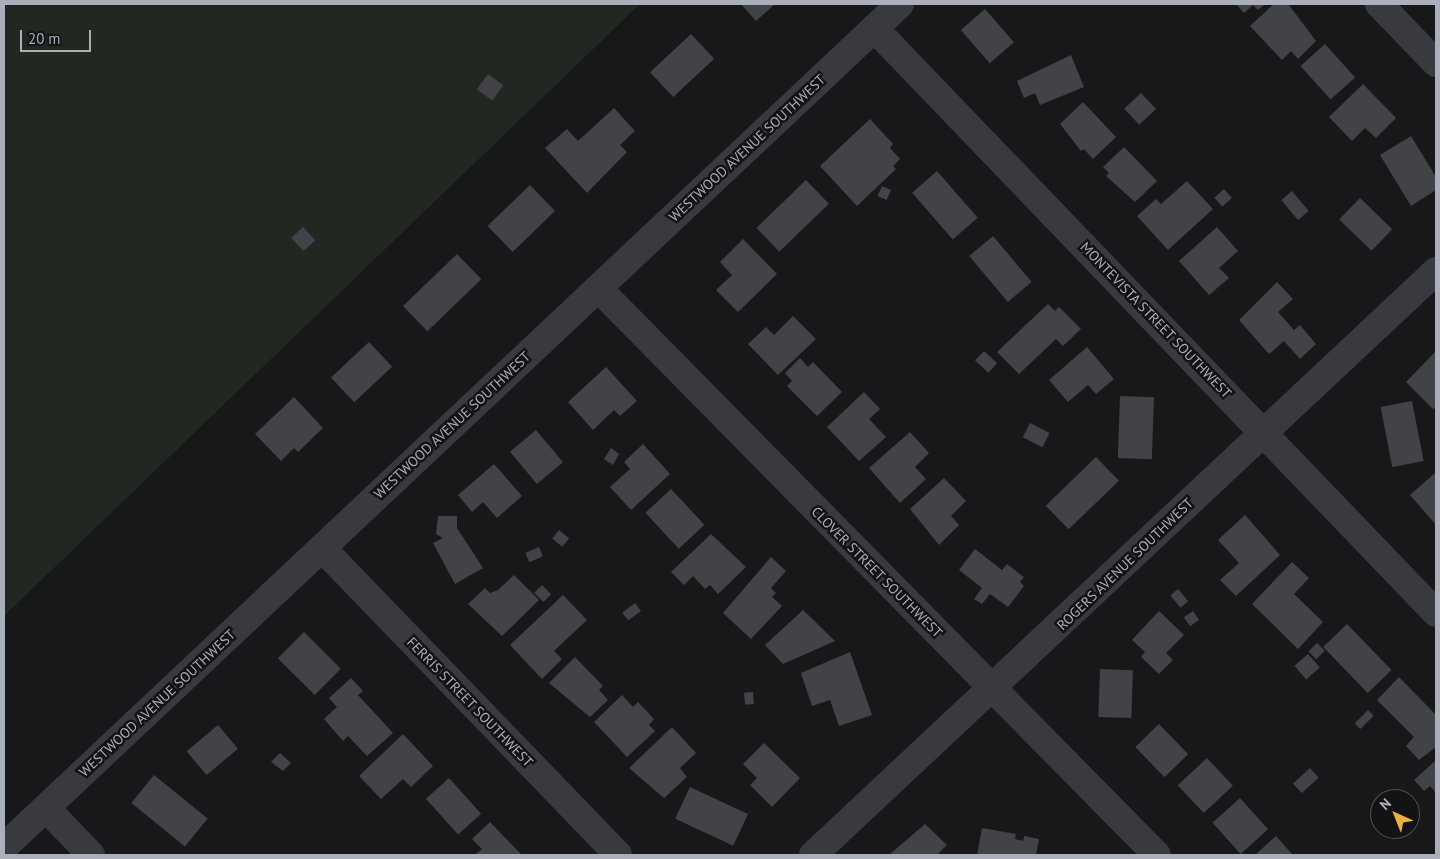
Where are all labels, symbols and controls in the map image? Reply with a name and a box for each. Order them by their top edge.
scale bar [22,20,94,52]
text: 20 m [28,29,61,48]
street label: WESTWOOD AVENUE SOUTHWEST [665,71,829,225]
street label: MONTEVISTA STREET SOUTHWEST [1077,238,1235,402]
street label: WESTWOOD AVENUE SOUTHWEST [370,348,534,502]
street label: ROGERS AVENUE SOUTHWEST [1053,494,1197,634]
street label: CLOVER STREET SOUTHWEST [808,503,946,641]
street label: WESTWOOD AVENUE SOUTHWEST [75,626,239,780]
street label: FERRIS STREET SOUTHWEST [403,633,537,771]
north arrow [1370,789,1420,839]
text: N [1376,794,1395,814]

